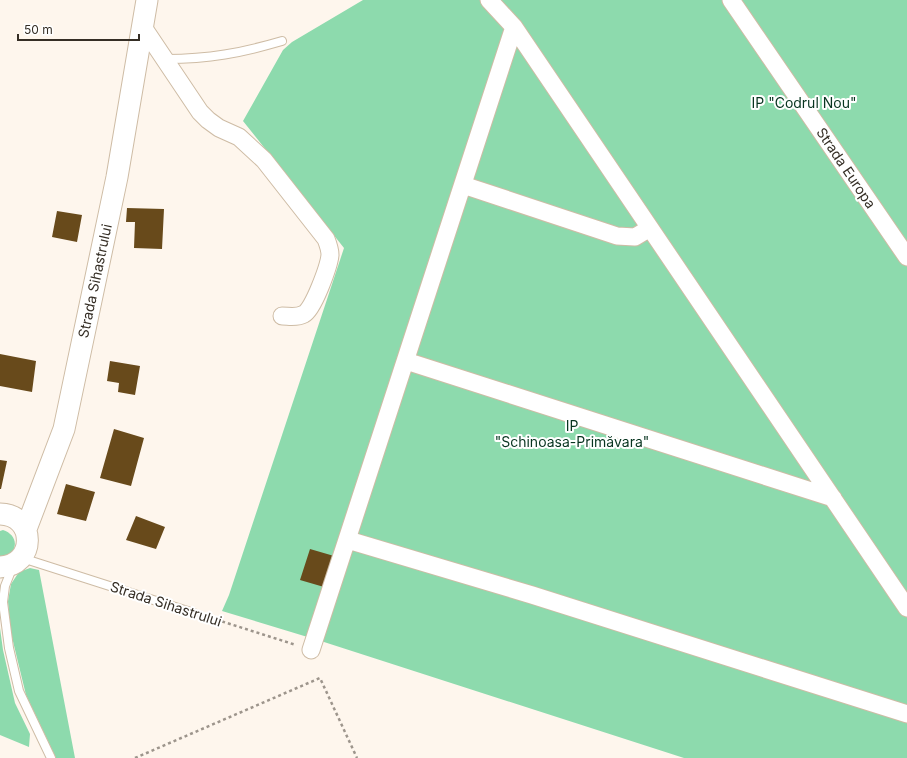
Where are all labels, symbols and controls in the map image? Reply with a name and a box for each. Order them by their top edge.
scale bar [18,16,139,42]
text: 50 m [24,22,53,37]
park label: IP "Codrul Nou" [752,94,856,111]
street label: Strada Europa [813,124,880,211]
street label: Strada Sihastrului [74,222,115,339]
park label: IP "Schinoasa-Primăvara" [495,417,649,450]
street label: Strada Sihastrului [108,577,224,630]

